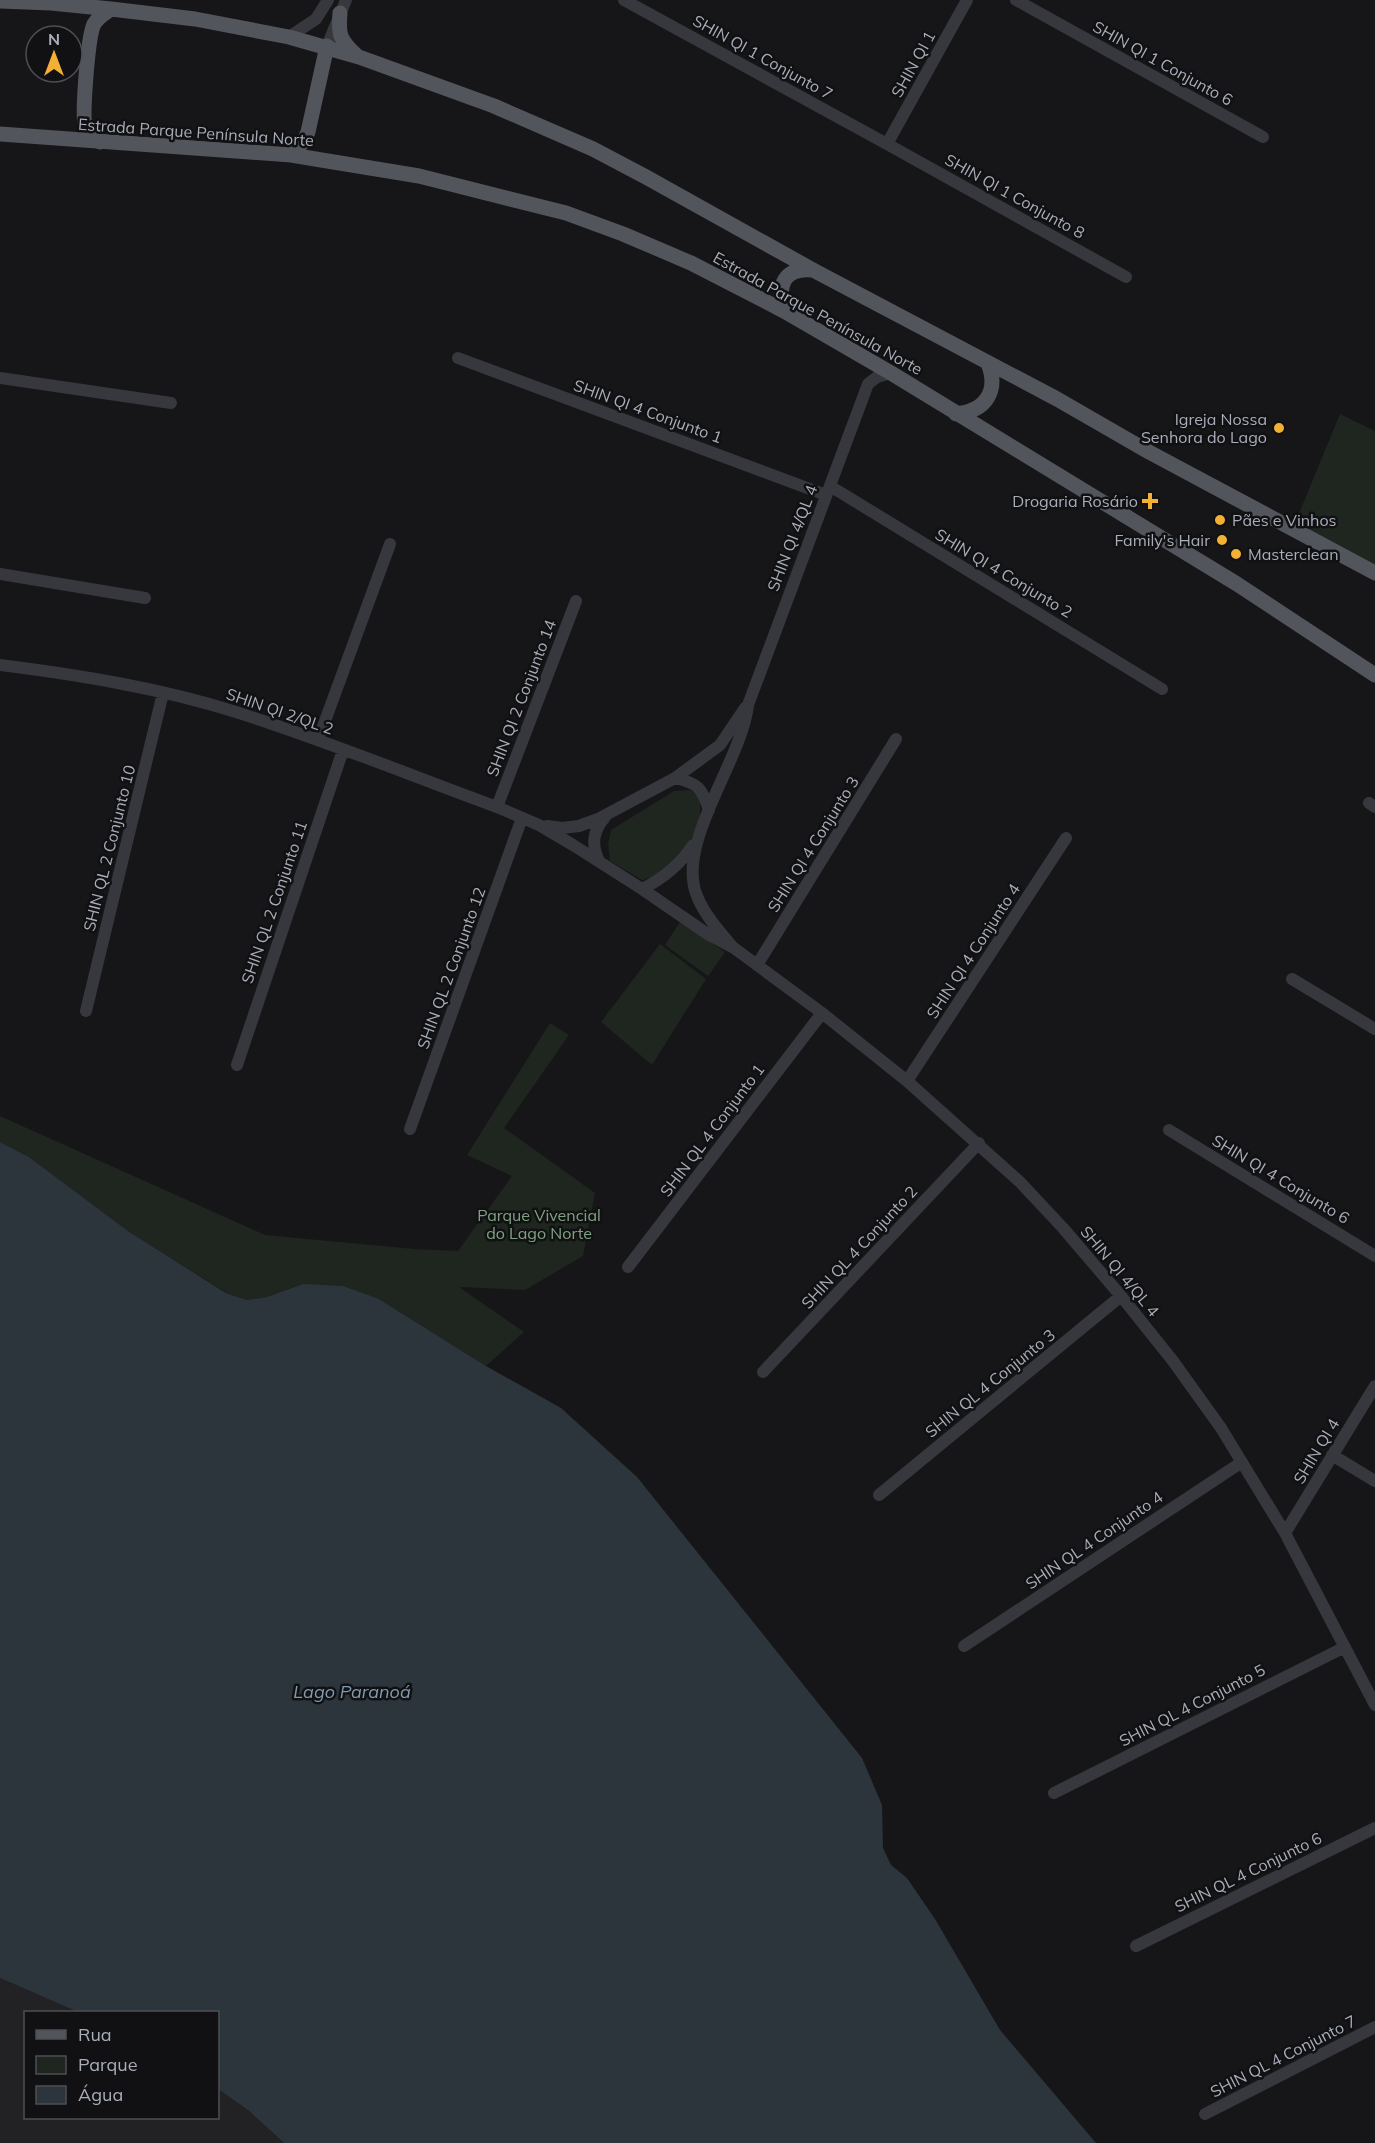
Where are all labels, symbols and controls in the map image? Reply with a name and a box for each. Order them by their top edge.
street label: SHIN QI 1 Conjunto 7 [690,10,836,104]
street label: SHIN QI 1 Conjunto 6 [1090,16,1236,110]
north arrow [24,24,84,84]
street label: SHIN QI 1 [887,27,939,101]
text: N [48,29,60,49]
street label: Estrada Parque Península Norte [78,114,314,150]
street label: SHIN QI 1 Conjunto 8 [942,149,1088,243]
street label: Estrada Parque Península Norte [710,247,926,379]
street label: SHIN QI 4 Conjunto 1 [571,375,725,447]
place label: Igreja Nossa Senhora do Lago [1141,409,1267,447]
marker: Igreja Nossa Senhora do Lago [1272,421,1286,435]
street label: SHIN QI 4/QL 4 [763,482,822,594]
place label: Drogaria Rosário [1012,491,1138,511]
marker: Drogaria Rosário [1143,494,1157,508]
place label: Pães e Vinhos [1232,510,1337,530]
marker: Pães e Vinhos [1213,513,1227,527]
street label: SHIN QI 4 Conjunto 2 [932,524,1076,622]
place label: Family's Hair [1114,530,1210,550]
marker: Family's Hair [1215,533,1229,547]
place label: Masterclean [1248,544,1339,564]
marker: Masterclean [1229,547,1243,561]
street label: SHIN QI 2 Conjunto 14 [482,616,560,779]
street label: SHIN QI 2/QL 2 [224,683,336,739]
street label: SHIN QL 2 Conjunto 10 [79,763,139,933]
street label: SHIN QI 4 Conjunto 3 [763,772,863,916]
street label: SHIN QL 2 Conjunto 11 [237,818,311,986]
street label: SHIN QI 4 Conjunto 4 [922,880,1024,1022]
street label: SHIN QL 2 Conjunto 12 [412,884,490,1052]
street label: SHIN QL 4 Conjunto 1 [655,1060,769,1200]
street label: SHIN QI 4 Conjunto 6 [1209,1130,1353,1228]
street label: SHIN QL 4 Conjunto 2 [797,1181,921,1313]
park label: Parque Vivencial do Lago Norte [477,1205,601,1243]
street label: SHIN QI 4/QL 4 [1076,1222,1164,1321]
street label: SHIN QL 4 Conjunto 3 [921,1324,1059,1442]
street label: SHIN QI 4 [1289,1414,1344,1487]
street label: SHIN QL 4 Conjunto 4 [1022,1486,1167,1593]
street label: SHIN QL 4 Conjunto 5 [1116,1659,1268,1751]
water label: Lago Paranoá [293,1680,411,1703]
street label: SHIN QL 4 Conjunto 6 [1171,1828,1325,1916]
street label: SHIN QL 4 Conjunto 7 [1207,2010,1359,2102]
legend [24,2011,219,2119]
text: Rua [78,2023,112,2046]
text: Parque [78,2053,137,2076]
text: Água [78,2083,123,2106]

